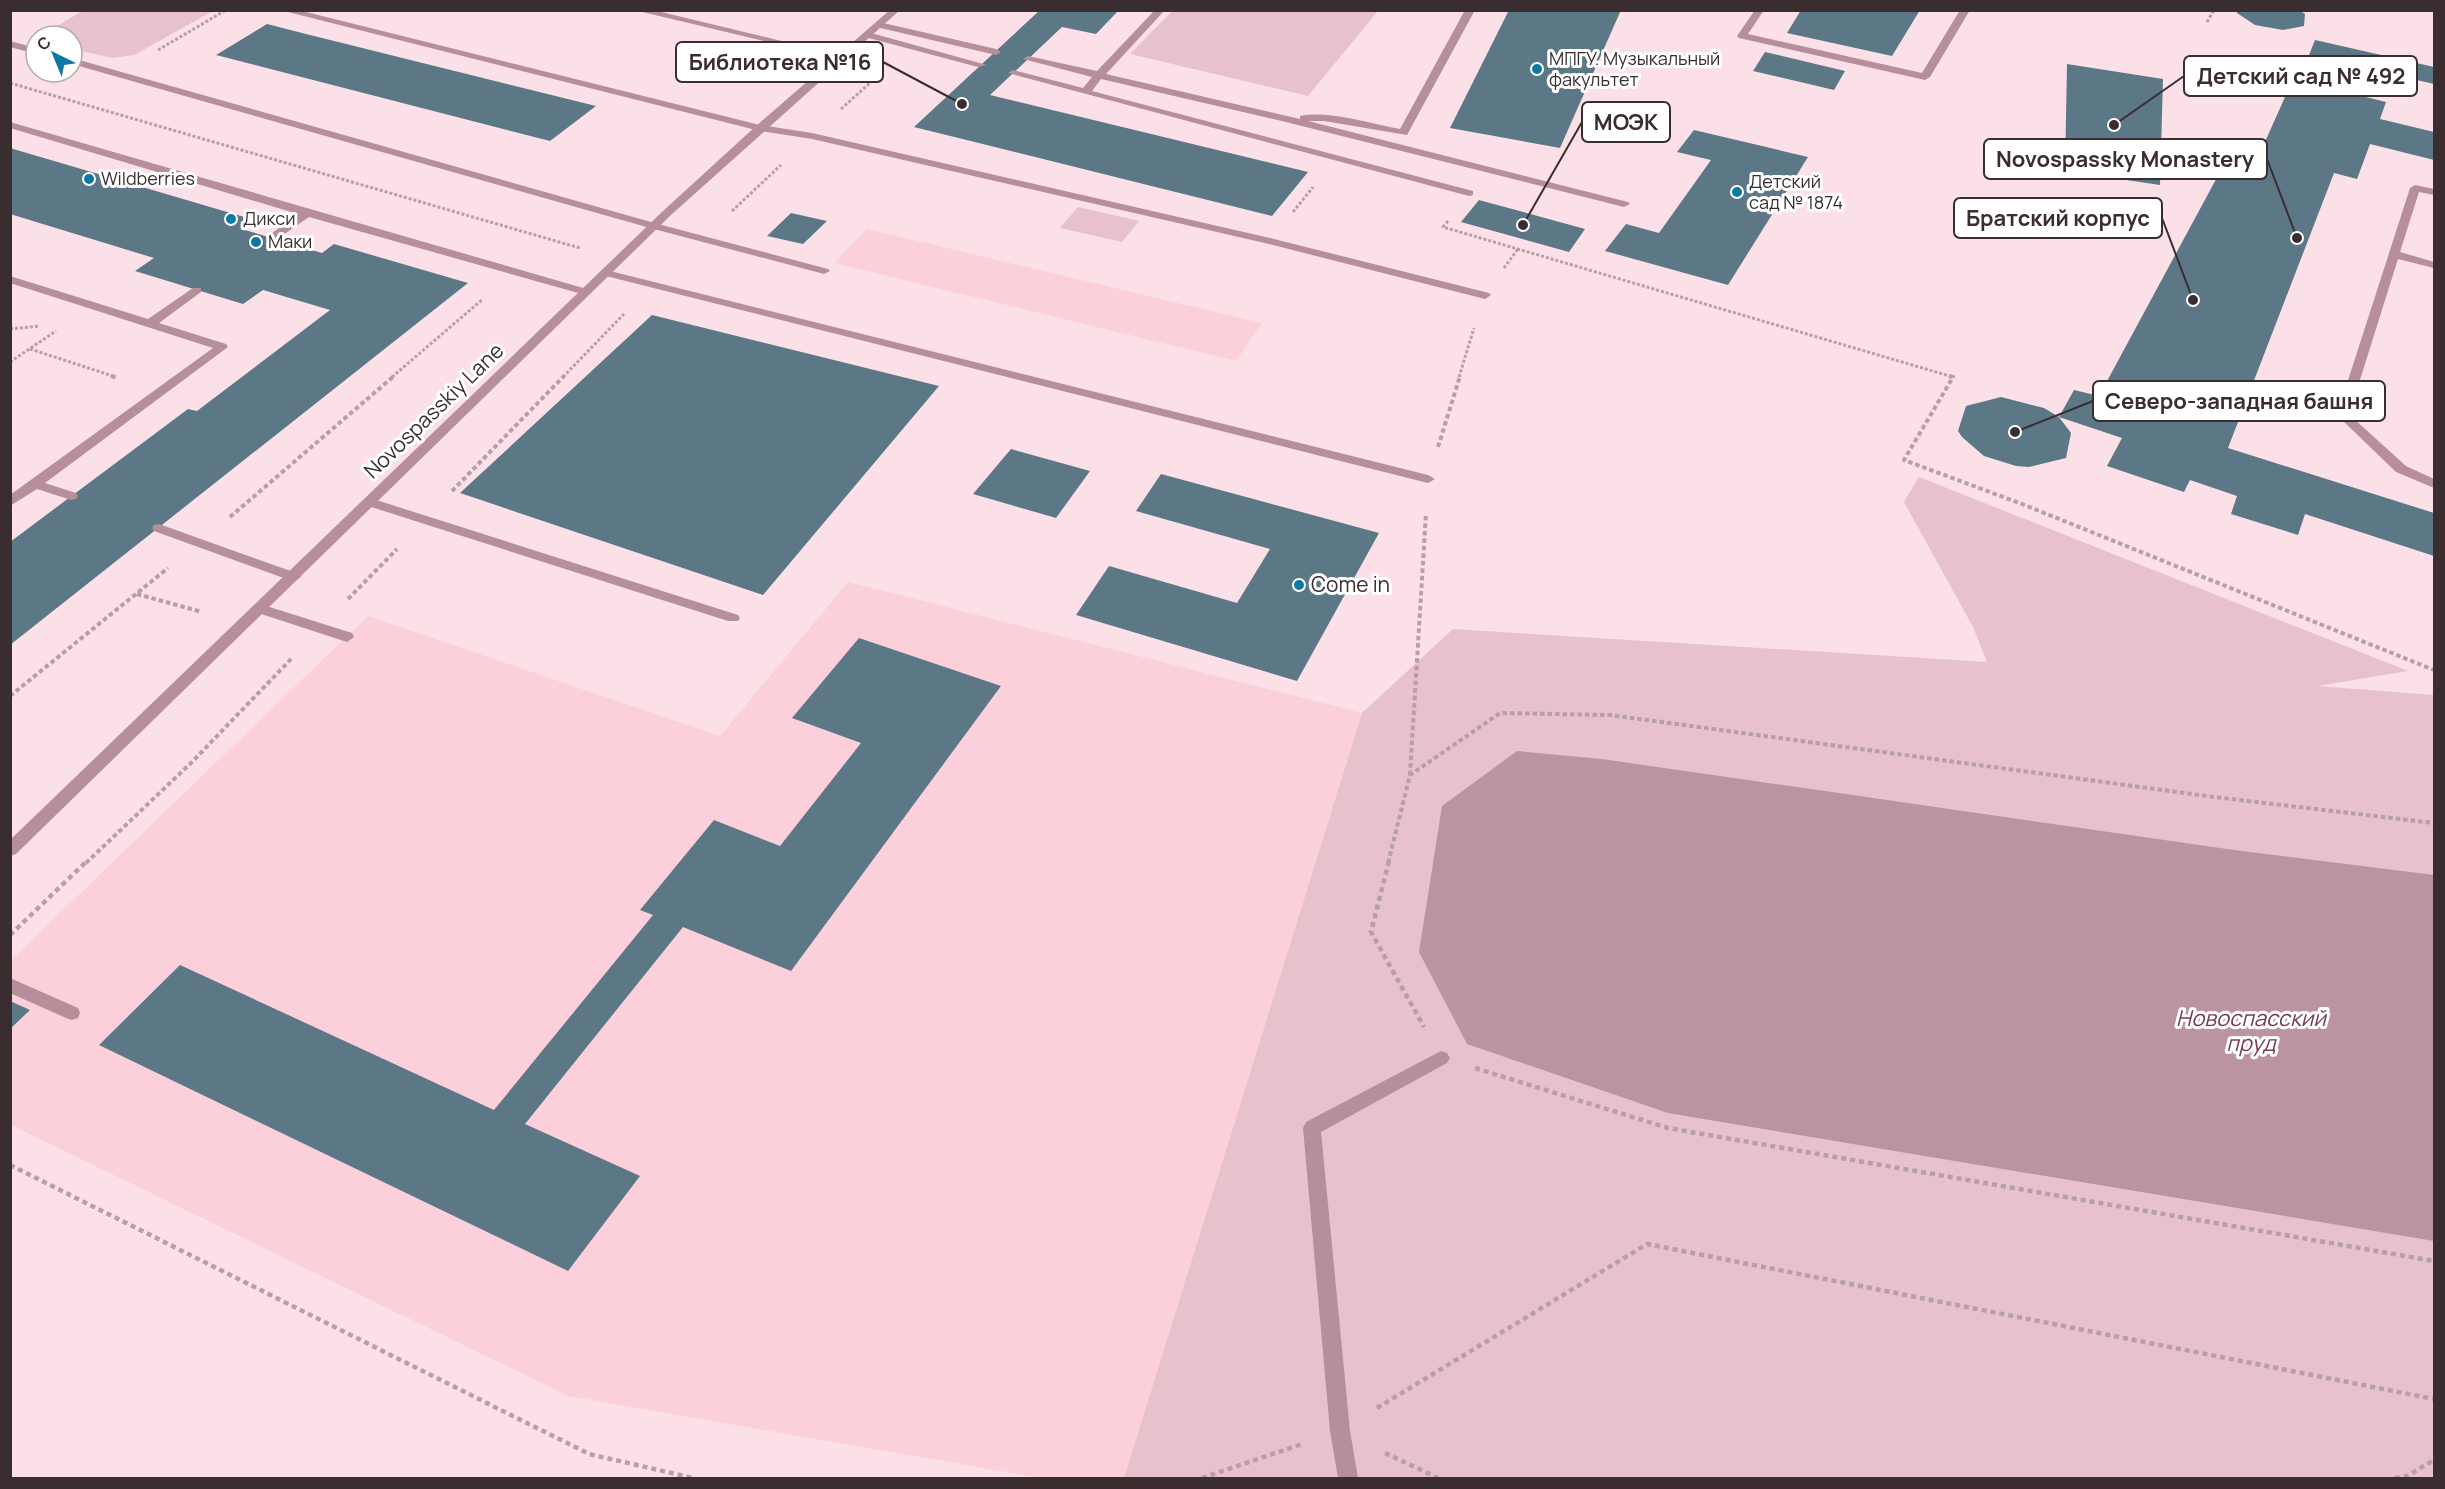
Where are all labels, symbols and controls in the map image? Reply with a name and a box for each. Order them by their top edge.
north arrow [24,24,84,84]
text: С [32,31,56,55]
callout: Библиотека №16 [676,42,883,82]
place label: МПГУ. Музыкальный факультет [1549,46,1720,91]
text: Библиотека №16 [689,47,871,77]
callout: Детский сад № 492 [2184,56,2417,96]
text: Детский сад № 492 [2197,61,2405,91]
marker: МПГУ. Музыкальный факультет [1530,62,1544,76]
callout: МОЭК [1582,102,1670,142]
text: МОЭК [1594,107,1659,137]
callout: Novospassky Monastery [1984,139,2267,179]
text: Novospassky Monastery [1996,144,2255,174]
place label: Wildberries [101,166,195,190]
place label: Детский сад № 1874 [1749,169,1843,214]
marker: Wildberries [82,172,96,186]
marker: Детский сад № 1874 [1730,185,1744,199]
callout: Братский корпус [1954,198,2162,238]
text: Братский корпус [1966,203,2150,233]
place label: Дикси [243,206,295,230]
marker: Дикси [224,212,238,226]
place label: Маки [268,229,312,253]
marker: Маки [249,235,263,249]
street label: Novospasskiy Lane [357,336,509,484]
callout: Северо-западная башня [2093,381,2385,421]
text: Северо-западная башня [2105,386,2373,416]
place label: Come in [1311,570,1390,598]
marker: Come in [1292,578,1306,592]
water label: Новоспасский пруд [2176,1003,2327,1058]

